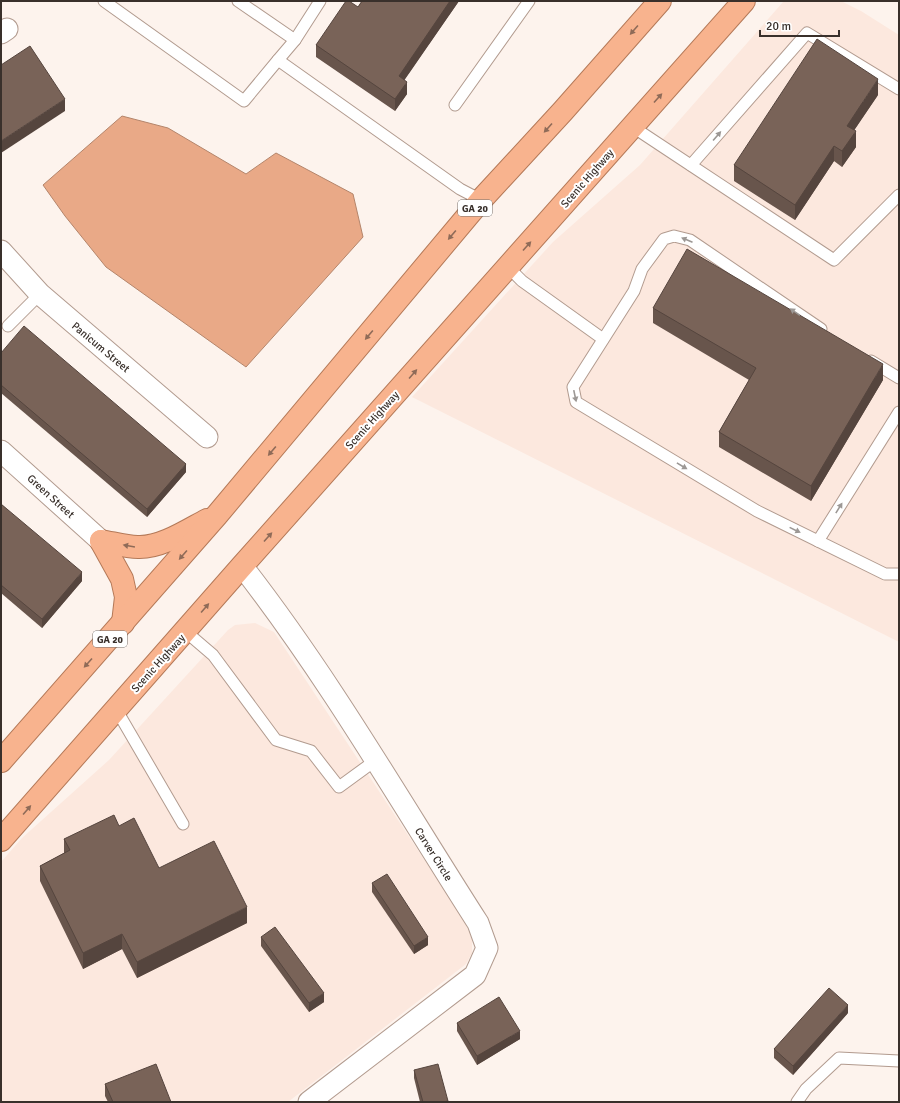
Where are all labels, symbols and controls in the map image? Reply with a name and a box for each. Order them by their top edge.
scale bar [760,12,839,38]
text: 20 m [766,19,791,34]
one-way arrow [630,26,639,35]
one-way arrow [654,92,663,103]
one-way arrow [544,123,553,132]
one-way arrow [712,130,721,141]
street label: Scenic Highway [558,146,617,210]
road number: GA 20 [458,200,492,216]
one-way arrow [448,230,457,241]
one-way arrow [681,237,693,244]
one-way arrow [522,241,531,250]
one-way arrow [790,308,801,316]
street label: Panicum Street [69,319,132,375]
one-way arrow [364,330,373,340]
one-way arrow [408,369,417,379]
street label: Scenic Highway [343,388,402,452]
one-way arrow [573,390,579,402]
one-way arrow [267,445,276,456]
one-way arrow [676,463,688,470]
street label: Green Street [24,472,77,521]
one-way arrow [835,502,842,514]
one-way arrow [789,527,801,533]
one-way arrow [263,532,272,542]
one-way arrow [123,543,136,549]
one-way arrow [178,550,187,560]
one-way arrow [201,603,210,614]
road number: GA 20 [93,631,127,647]
street label: Scenic Highway [129,631,188,695]
one-way arrow [83,658,92,669]
one-way arrow [22,805,31,816]
street label: Carver Circle [412,825,455,883]

